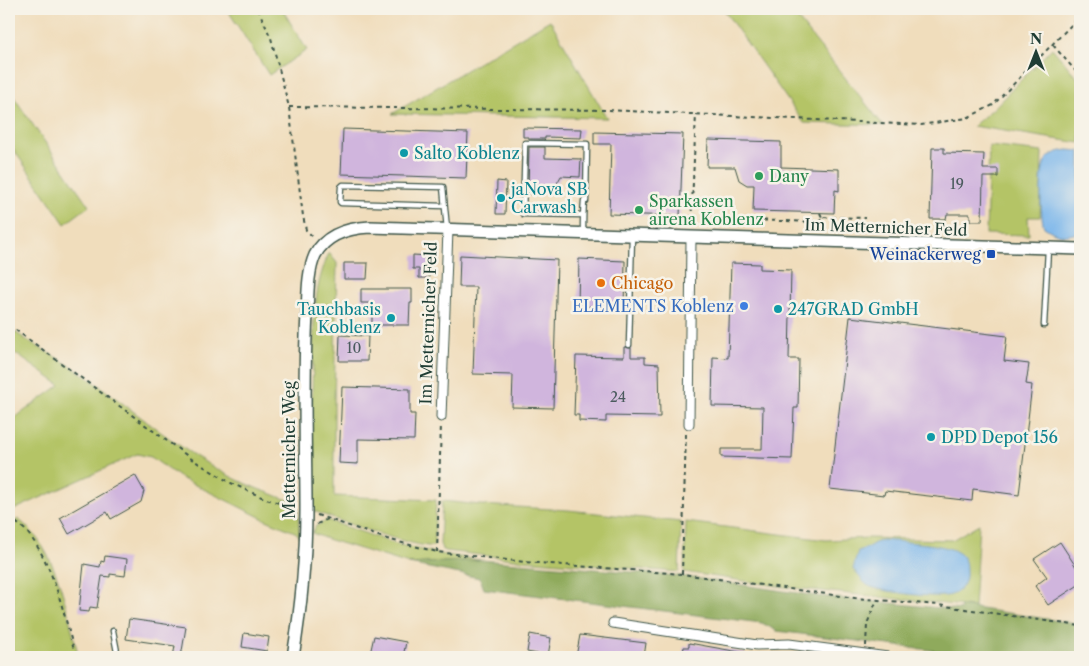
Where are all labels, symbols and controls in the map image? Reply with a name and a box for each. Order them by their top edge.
north arrow [1012,28,1062,78]
text: N [1030,30,1042,48]
place label: Salto Koblenz [414,143,520,163]
marker: Salto Koblenz [398,147,410,159]
place label: Dany [769,166,810,186]
marker: Dany [753,170,765,182]
house number: 19 [950,175,964,193]
place label: jaNova SB Carwash [508,179,588,217]
place label: Sparkassen airena Koblenz [649,191,764,229]
marker: jaNova SB Carwash [495,192,507,204]
marker: Sparkassen airena Koblenz [633,204,645,216]
street label: Im Metternicher Feld [804,214,968,240]
street label: Im Metternicher Feld [415,241,441,405]
place label: Weinackerweg [869,244,982,264]
marker: Weinackerweg [985,248,997,260]
place label: Chicago [611,273,673,293]
marker: Chicago [595,277,607,289]
place label: ELEMENTS Koblenz [572,296,734,316]
place label: Tauchbasis Koblenz [297,299,381,337]
place label: 247GRAD GmbH [788,299,919,319]
marker: ELEMENTS Koblenz [738,300,750,312]
marker: 247GRAD GmbH [772,303,784,315]
marker: Tauchbasis Koblenz [385,312,397,324]
house number: 10 [347,339,361,357]
street label: Metternicher Weg [279,381,299,519]
house number: 24 [610,388,626,406]
place label: DPD Depot 156 [941,427,1058,447]
marker: DPD Depot 156 [925,431,937,443]

